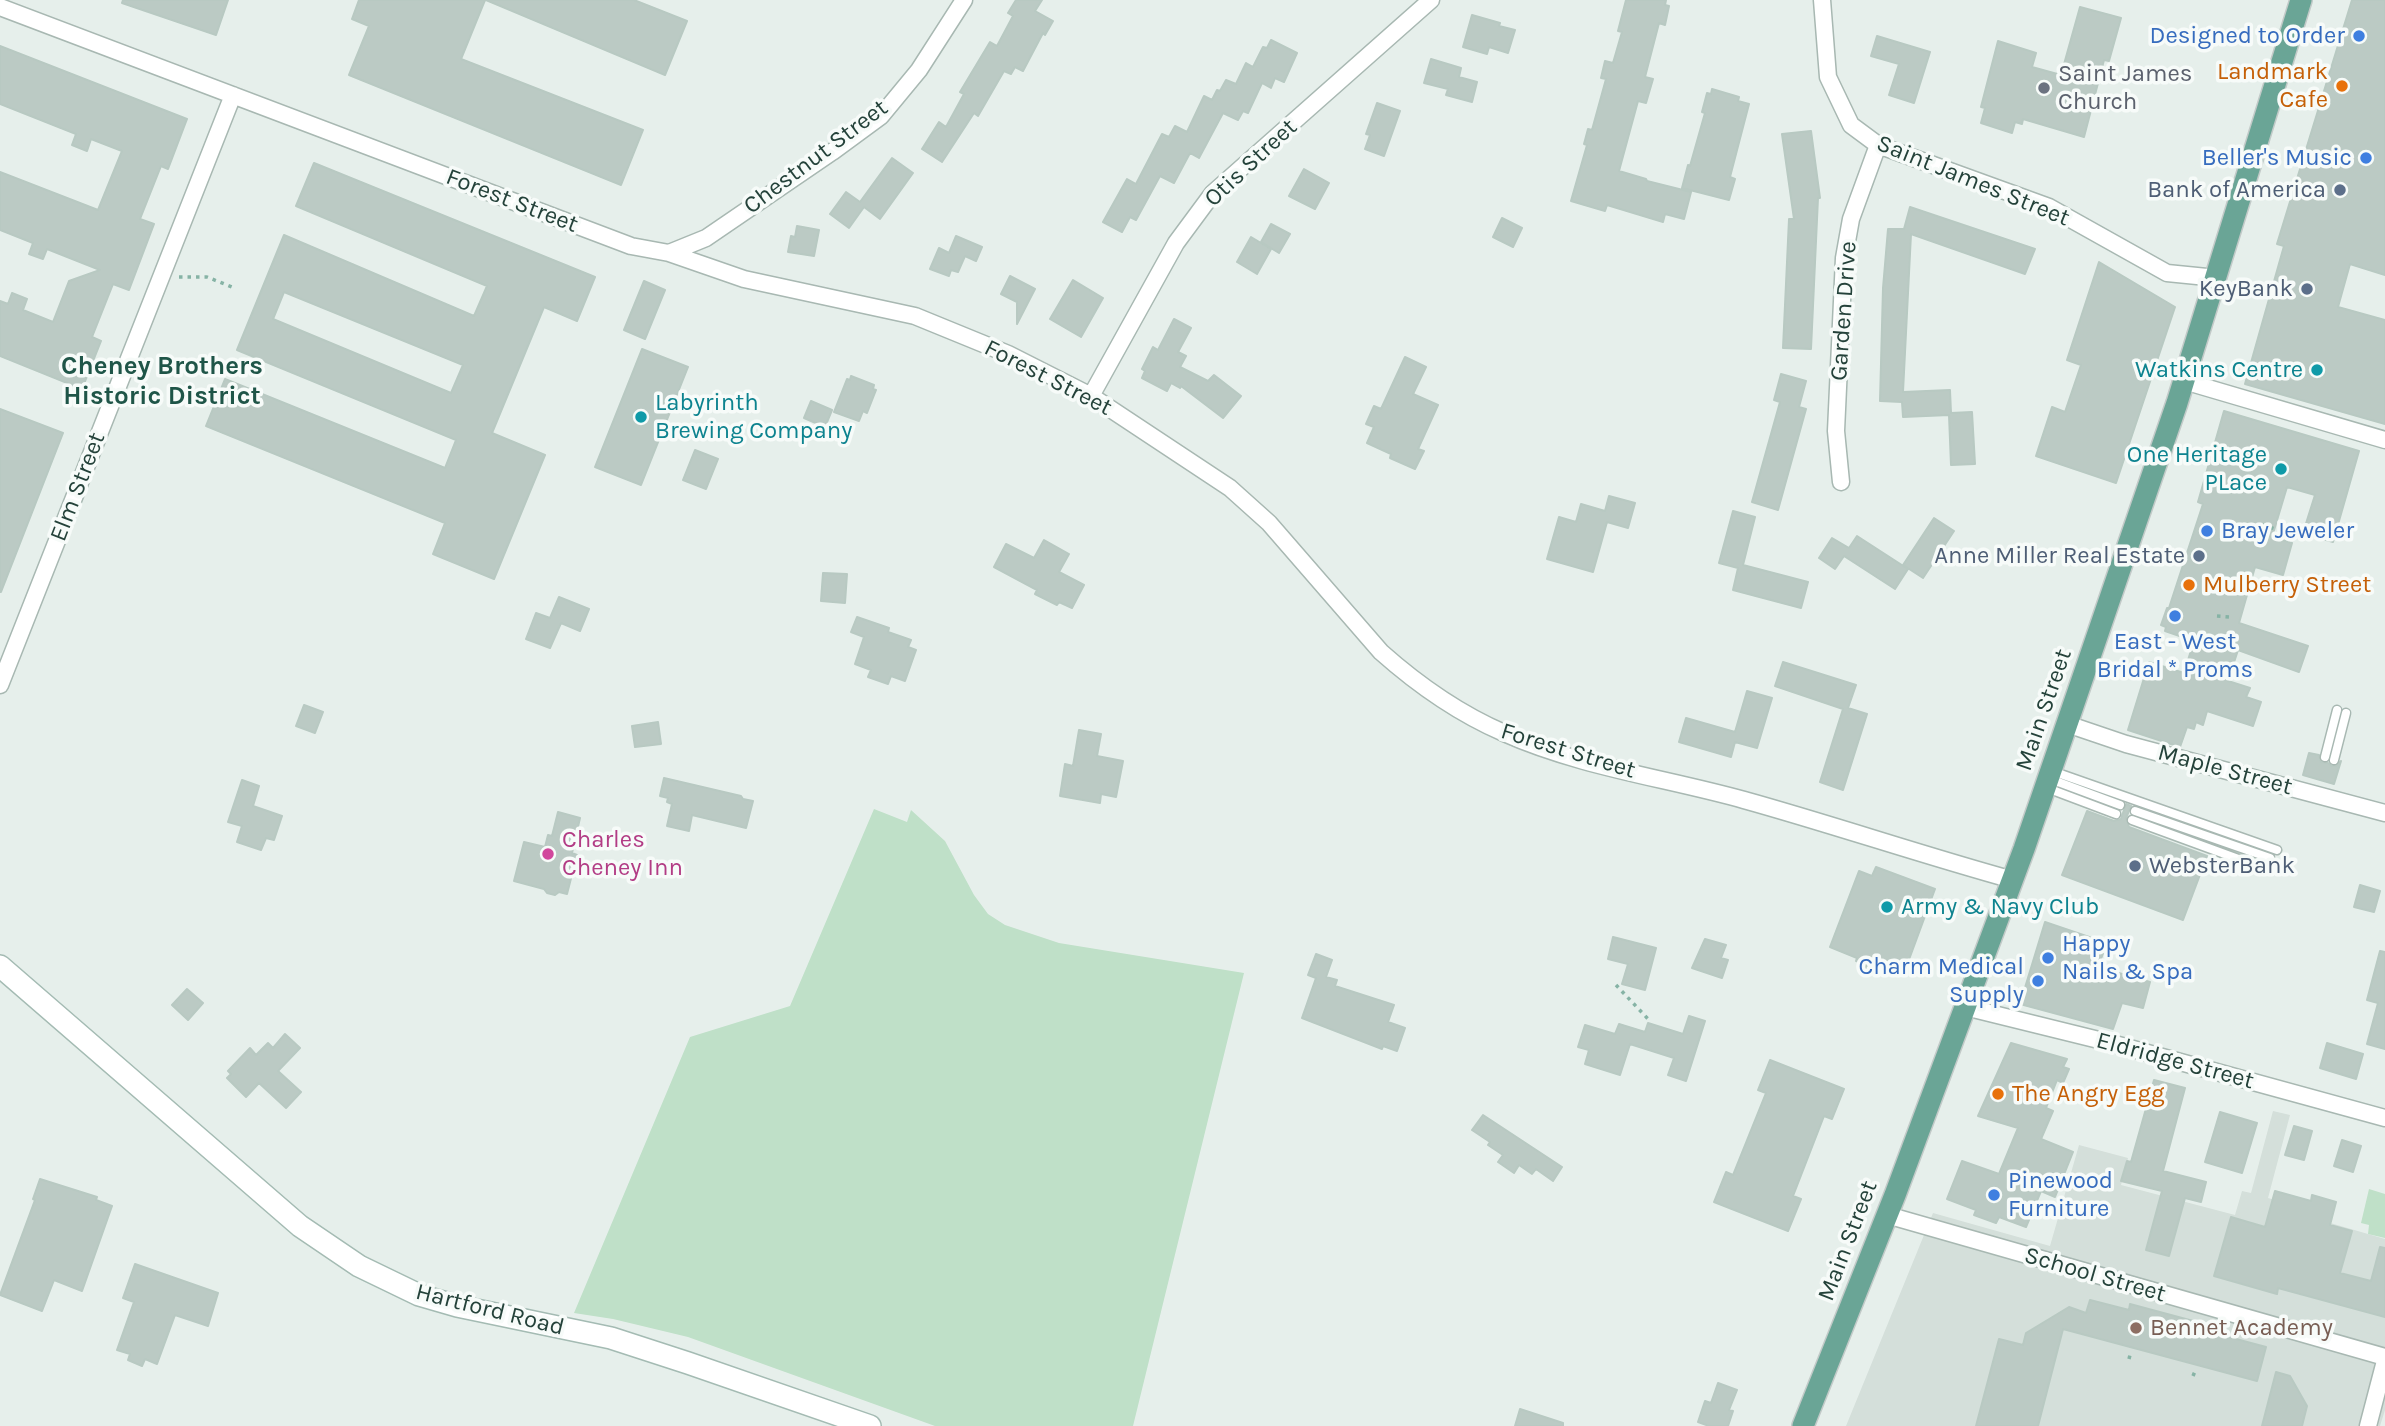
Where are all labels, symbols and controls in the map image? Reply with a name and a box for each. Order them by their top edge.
place label: Designed to Order [2150,22,2345,50]
marker: Designed to Order [2351,28,2367,44]
place label: Landmark Cafe [2217,58,2328,114]
place label: Saint James Church [2058,60,2192,116]
marker: Landmark Cafe [2334,78,2350,94]
marker: Saint James Church [2036,80,2052,96]
street label: Chestnut Street [738,94,894,220]
street label: Otis Street [1199,113,1303,213]
street label: Saint James Street [1872,129,2074,233]
place label: Beller's Music [2202,144,2352,172]
marker: Beller's Music [2358,150,2374,166]
street label: Forest Street [442,163,582,239]
place label: Bank of America [2147,176,2326,204]
marker: Bank of America [2332,182,2348,198]
street label: Garden Drive [1825,240,1863,382]
place label: KeyBank [2199,275,2293,303]
marker: KeyBank [2299,281,2315,297]
street label: Forest Street [979,334,1117,422]
district label: Cheney Brothers Historic District [61,351,263,412]
place label: Watkins Centre [2135,356,2303,384]
marker: Watkins Centre [2309,362,2325,378]
place label: Labyrinth Brewing Company [655,389,852,445]
marker: Labyrinth Brewing Company [633,409,649,425]
street label: Elm Street [44,429,112,545]
place label: One Heritage PLace [2127,441,2267,497]
marker: One Heritage PLace [2273,461,2289,477]
place label: Bray Jeweler [2221,517,2354,545]
marker: Bray Jeweler [2199,523,2215,539]
place label: Anne Miller Real Estate [1934,542,2185,570]
marker: Anne Miller Real Estate [2191,548,2207,564]
place label: Mulberry Street [2203,571,2371,599]
marker: Mulberry Street [2181,577,2197,593]
marker: East - West Bridal * Proms [2167,608,2183,624]
place label: East - West Bridal * Proms [2097,628,2253,684]
street label: Main Street [2010,645,2078,775]
street label: Forest Street [1497,717,1639,785]
street label: Maple Street [2155,738,2295,802]
place label: Charles Cheney Inn [562,826,683,882]
marker: Charles Cheney Inn [540,846,556,862]
place label: WebsterBank [2149,852,2295,880]
marker: WebsterBank [2127,858,2143,874]
place label: Army & Navy Club [1901,893,2099,921]
marker: Army & Navy Club [1879,899,1895,915]
place label: Happy Nails & Spa [2062,930,2193,986]
marker: Happy Nails & Spa [2040,950,2056,966]
place label: Charm Medical Supply [1858,953,2024,1009]
marker: Charm Medical Supply [2030,973,2046,989]
street label: Eldridge Street [2093,1026,2257,1096]
place label: The Angry Egg [2012,1080,2164,1108]
marker: The Angry Egg [1990,1086,2006,1102]
place label: Pinewood Furniture [2008,1167,2113,1223]
street label: Main Street [1812,1177,1884,1305]
marker: Pinewood Furniture [1986,1187,2002,1203]
street label: School Street [2021,1241,2169,1309]
street label: Hartford Road [413,1278,567,1342]
place label: Bennet Academy [2150,1314,2333,1342]
marker: Bennet Academy [2128,1320,2144,1336]

